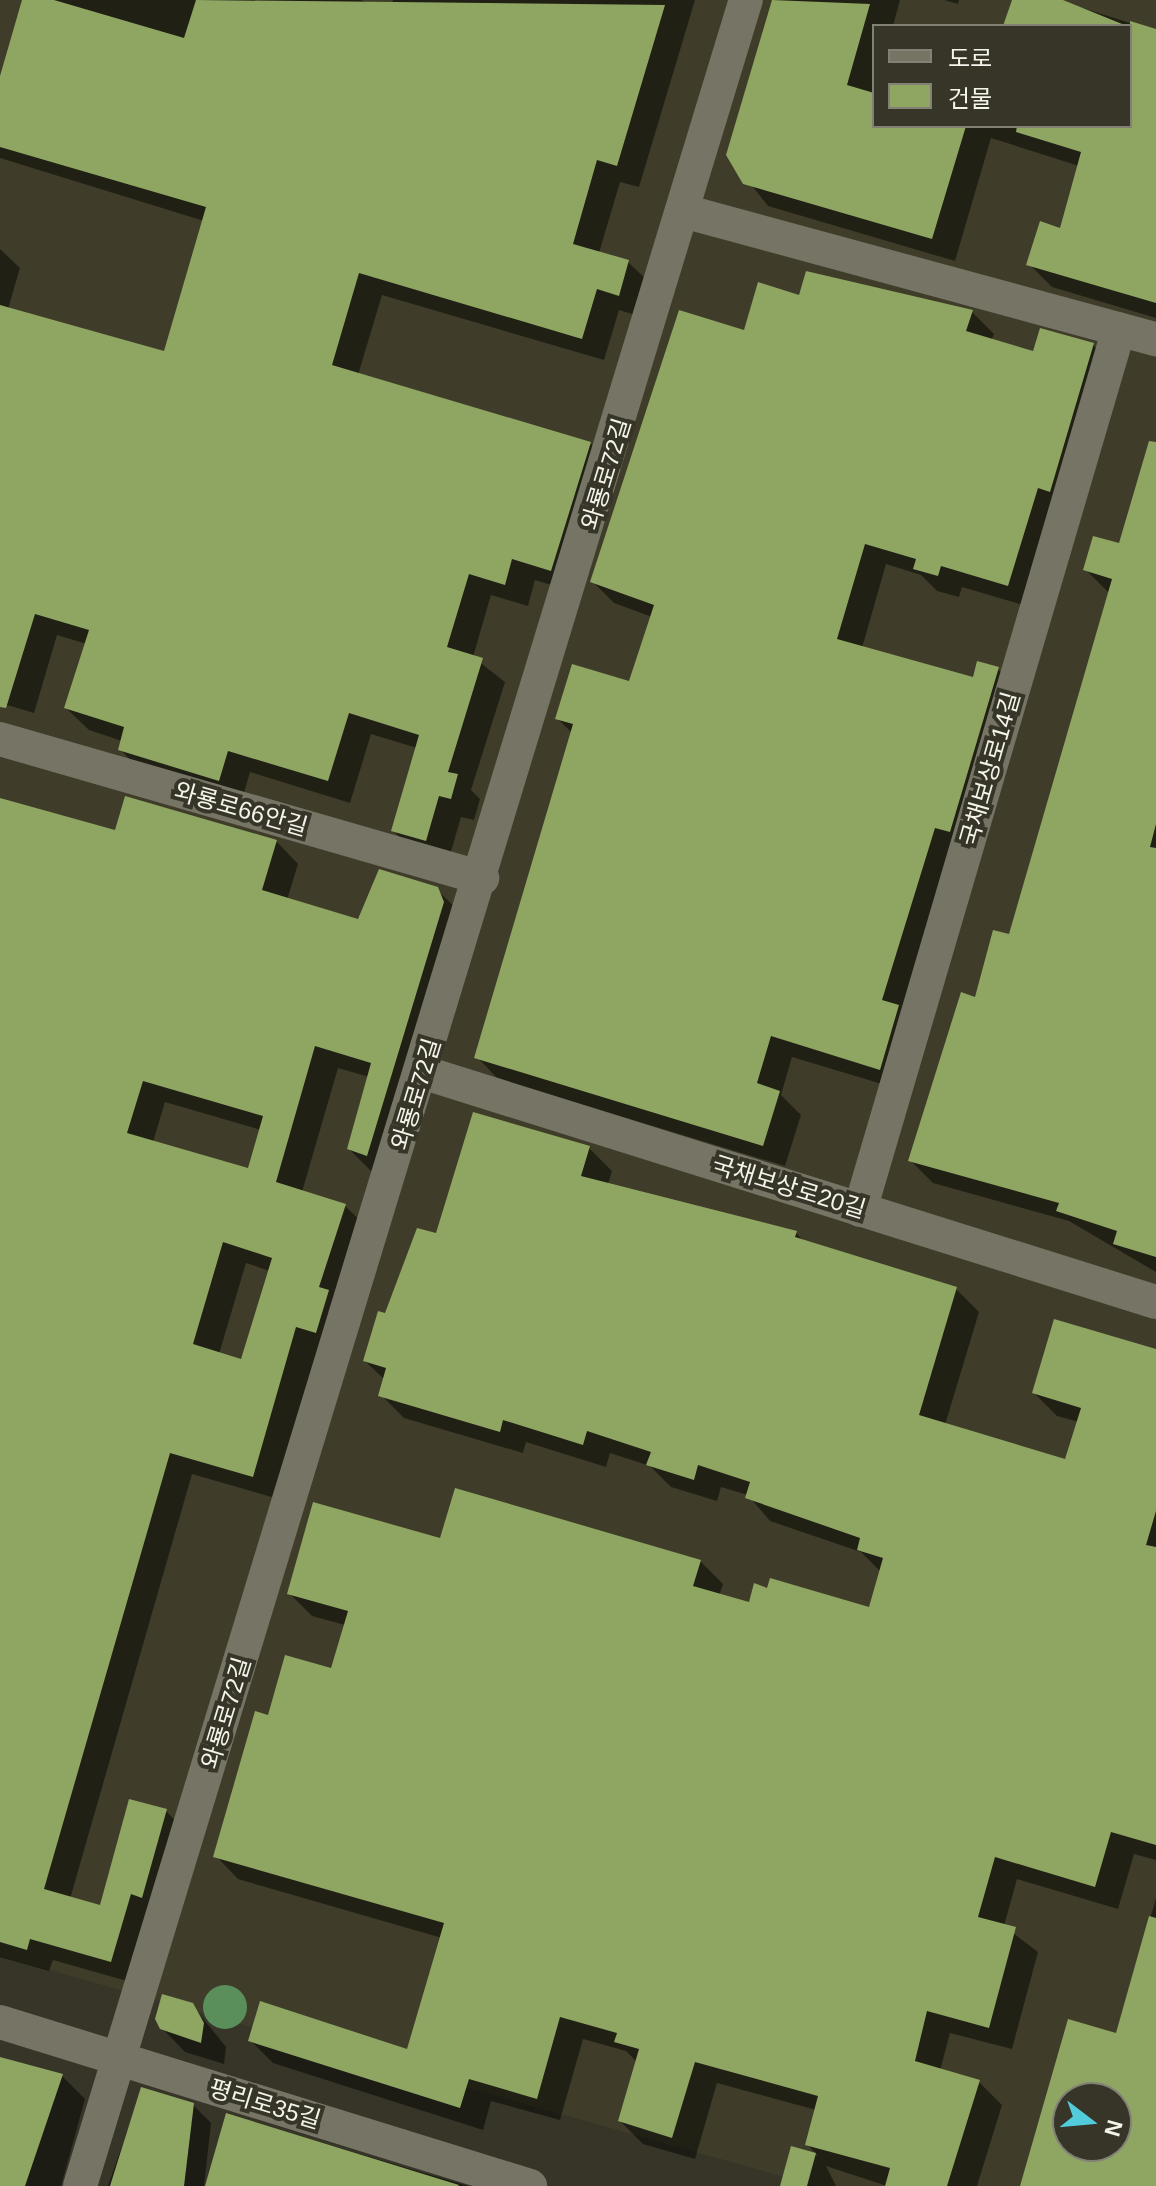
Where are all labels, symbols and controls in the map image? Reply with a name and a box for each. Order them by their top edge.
legend [872,24,1132,128]
text: 도로 [948,45,992,72]
text: 건물 [948,85,992,112]
street label: 와룡로72길 [575,415,637,533]
street label: 국채보상로14길 [954,689,1026,849]
street label: 와룡로66안길 [171,776,311,842]
street label: 와룡로72길 [385,1035,447,1153]
street label: 국채보상로20길 [709,1150,869,1224]
street label: 와룡로72길 [195,1654,257,1772]
street label: 평리로35길 [206,2073,324,2135]
north arrow [1052,2082,1132,2162]
text: N [1099,2117,1128,2139]

